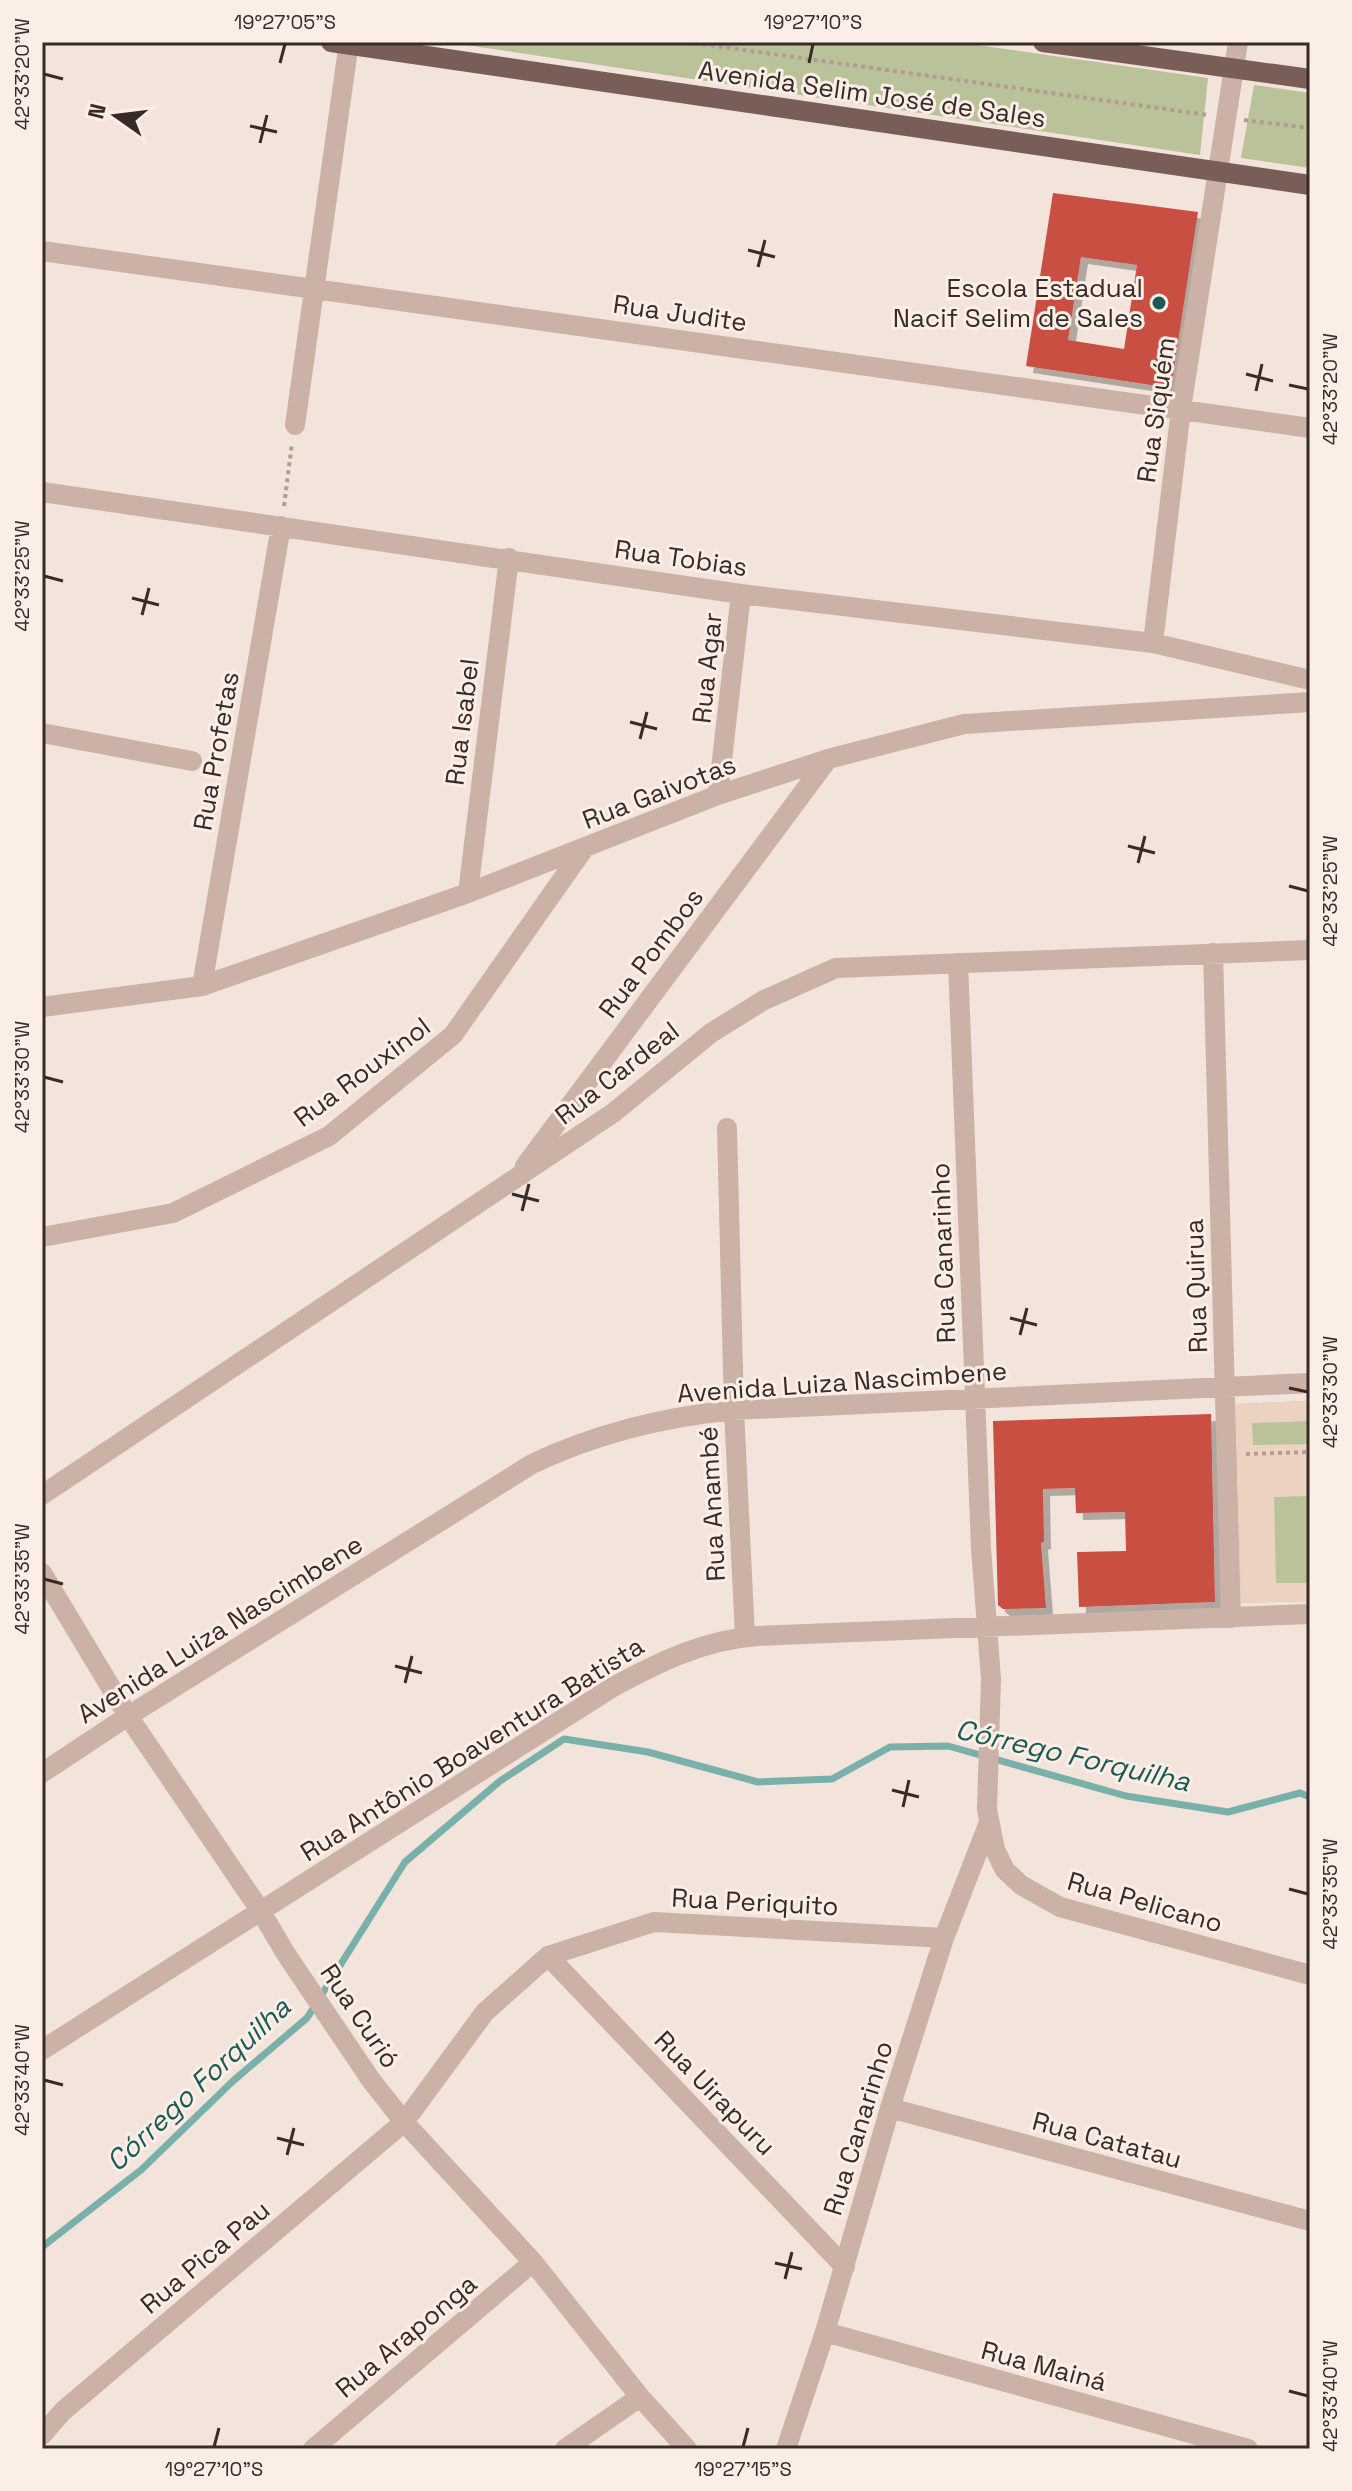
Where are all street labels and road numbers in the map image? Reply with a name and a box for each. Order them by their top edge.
street label: Avenida Selim José de Sales [696,53,1048,135]
street label: Rua Judite [611,287,749,339]
street label: Rua Siquém [1129,335,1183,485]
street label: Rua Tobias [612,532,750,584]
street label: Rua Agar [684,611,730,725]
street label: Rua Isabel [437,657,487,787]
street label: Rua Profetas [185,669,247,833]
street label: Rua Gaivotas [577,747,741,837]
street label: Rua Pombos [591,881,711,1025]
street label: Rua Rouxinol [287,1010,437,1134]
street label: Rua Cardeal [548,1014,686,1132]
street label: Rua Canarinho [923,1162,963,1344]
street label: Rua Quirua [1177,1218,1215,1354]
street label: Avenida Luiza Nascimbene [676,1354,1008,1410]
street label: Rua Anambé [691,1426,733,1582]
street label: Avenida Luiza Nascimbene [71,1527,369,1731]
street label: Rua Antônio Boaventura Batista [294,1629,650,1869]
street label: Rua Pelicano [1064,1864,1226,1940]
street label: Rua Periquito [671,1881,839,1923]
street label: Rua Curió [313,1957,407,2075]
street label: Rua Uirapuru [647,2024,783,2162]
street label: Rua Canarinho [815,2037,901,2219]
street label: Rua Catatau [1029,2104,1185,2176]
street label: Rua Pica Pau [133,2193,277,2321]
street label: Rua Araponga [328,2267,484,2405]
street label: Rua Mainá [977,2333,1111,2399]

